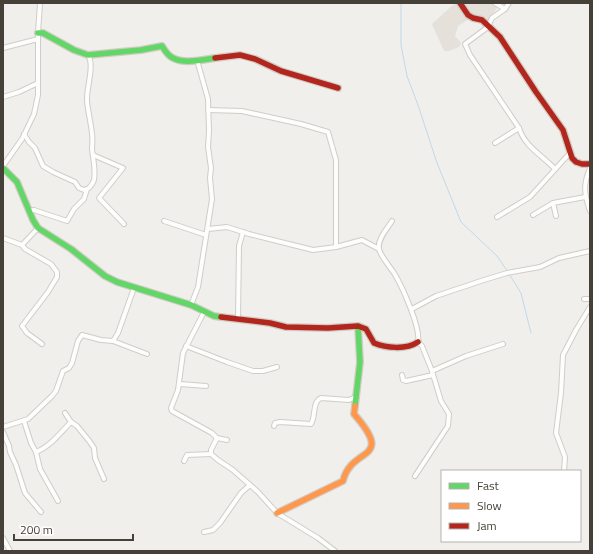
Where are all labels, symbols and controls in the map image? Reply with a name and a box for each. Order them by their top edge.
legend [441,470,581,542]
text: Fast [477,476,500,495]
text: Slow [477,496,502,515]
scale bar [14,516,133,542]
text: Jam [477,516,497,535]
text: 200 m [20,520,53,539]

